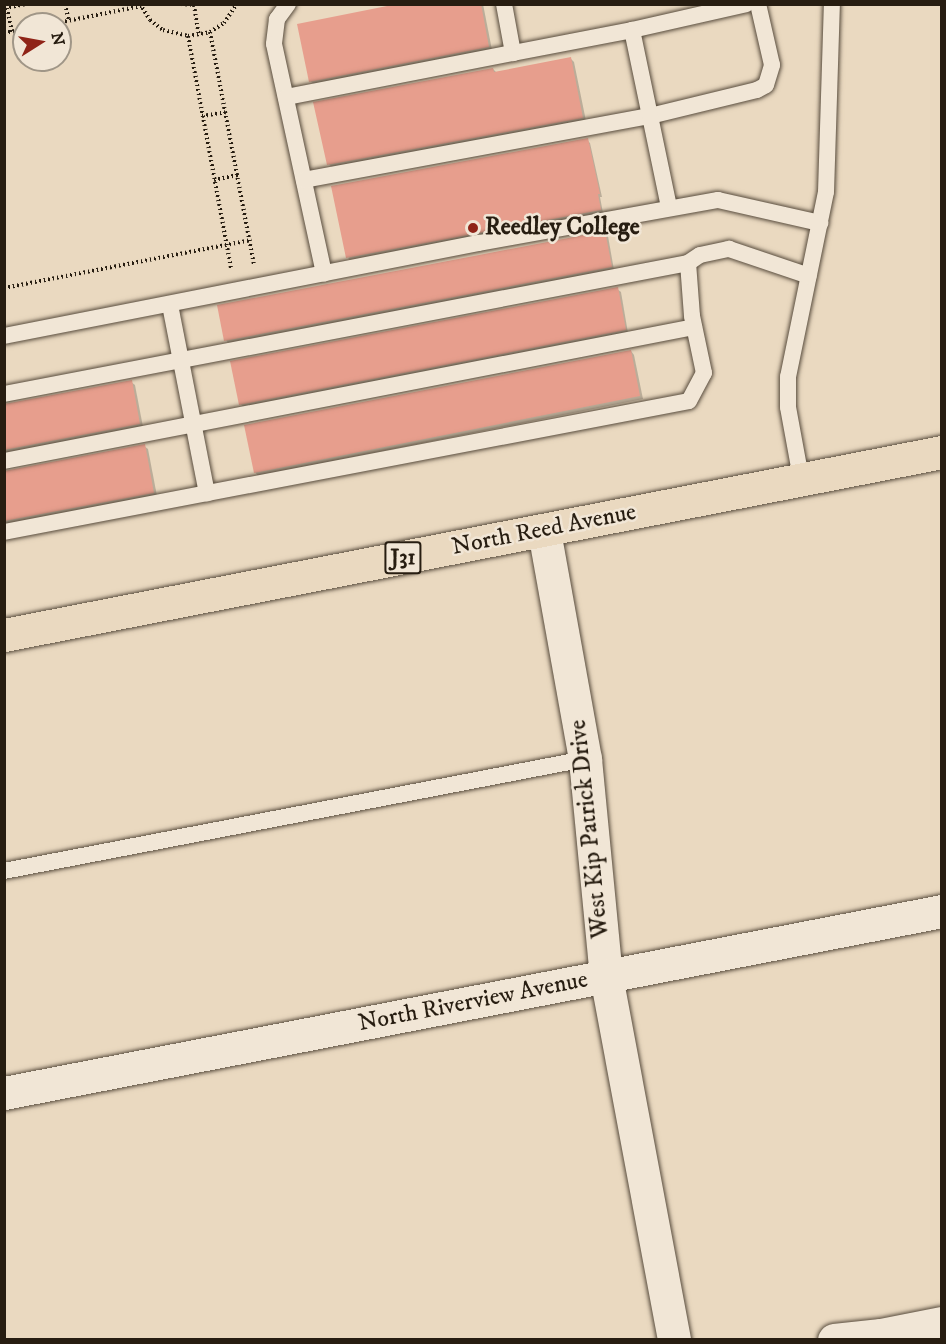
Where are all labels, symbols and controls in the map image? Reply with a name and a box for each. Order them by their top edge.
north arrow [12,12,72,72]
text: N [47,31,69,47]
place label: Reedley College [485,214,640,242]
marker: Reedley College [466,221,480,235]
street label: North Reed Avenue [449,498,639,562]
road number: J31 [384,539,422,577]
street label: West Kip Patrick Drive [564,718,616,940]
street label: North Riverview Avenue [356,966,590,1038]

